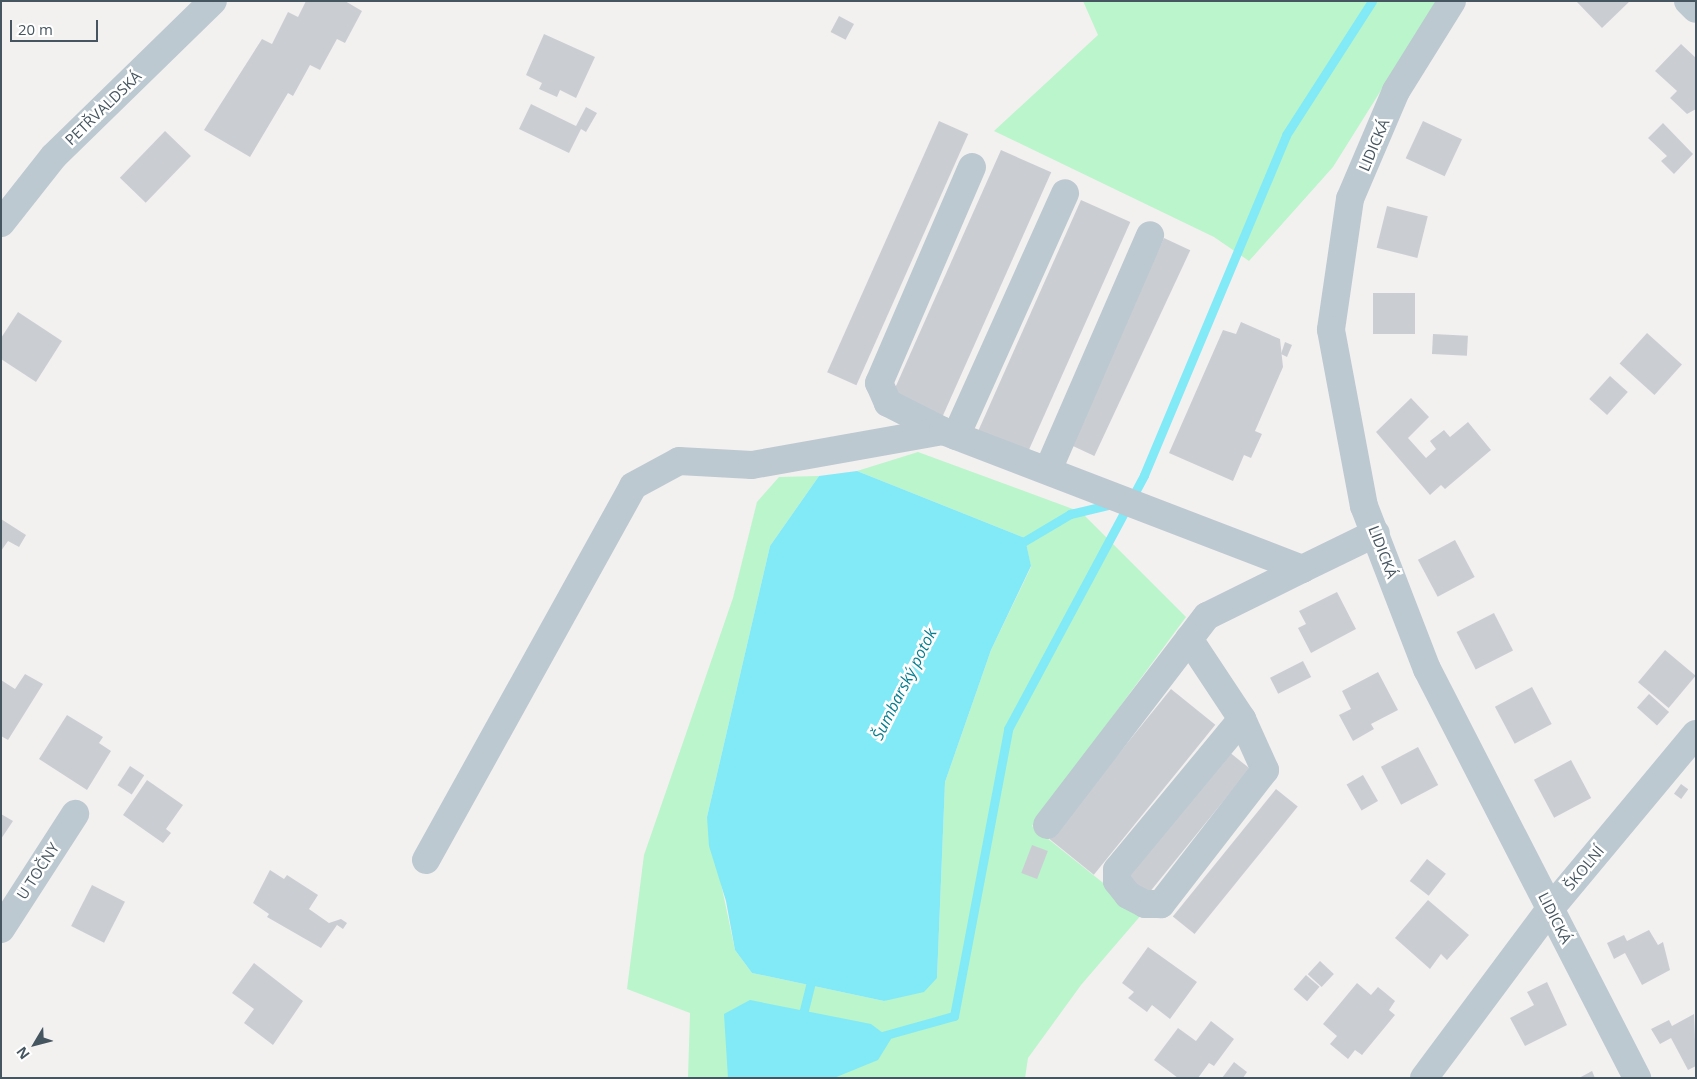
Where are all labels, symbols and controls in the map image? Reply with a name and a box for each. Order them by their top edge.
scale bar [12,10,100,42]
text: 20 m [18,19,53,39]
street label: PETŘVALDSKÁ [61,67,145,149]
street label: LIDICKÁ [1355,116,1393,174]
street label: LIDICKÁ [1365,523,1401,581]
water label: Šumbarský potok [868,625,940,743]
street label: U TOČNY [13,839,63,903]
street label: ŠKOLNÍ [1560,842,1608,894]
street label: LIDICKÁ [1534,889,1576,947]
north arrow [10,1019,60,1069]
text: N [12,1043,34,1064]

